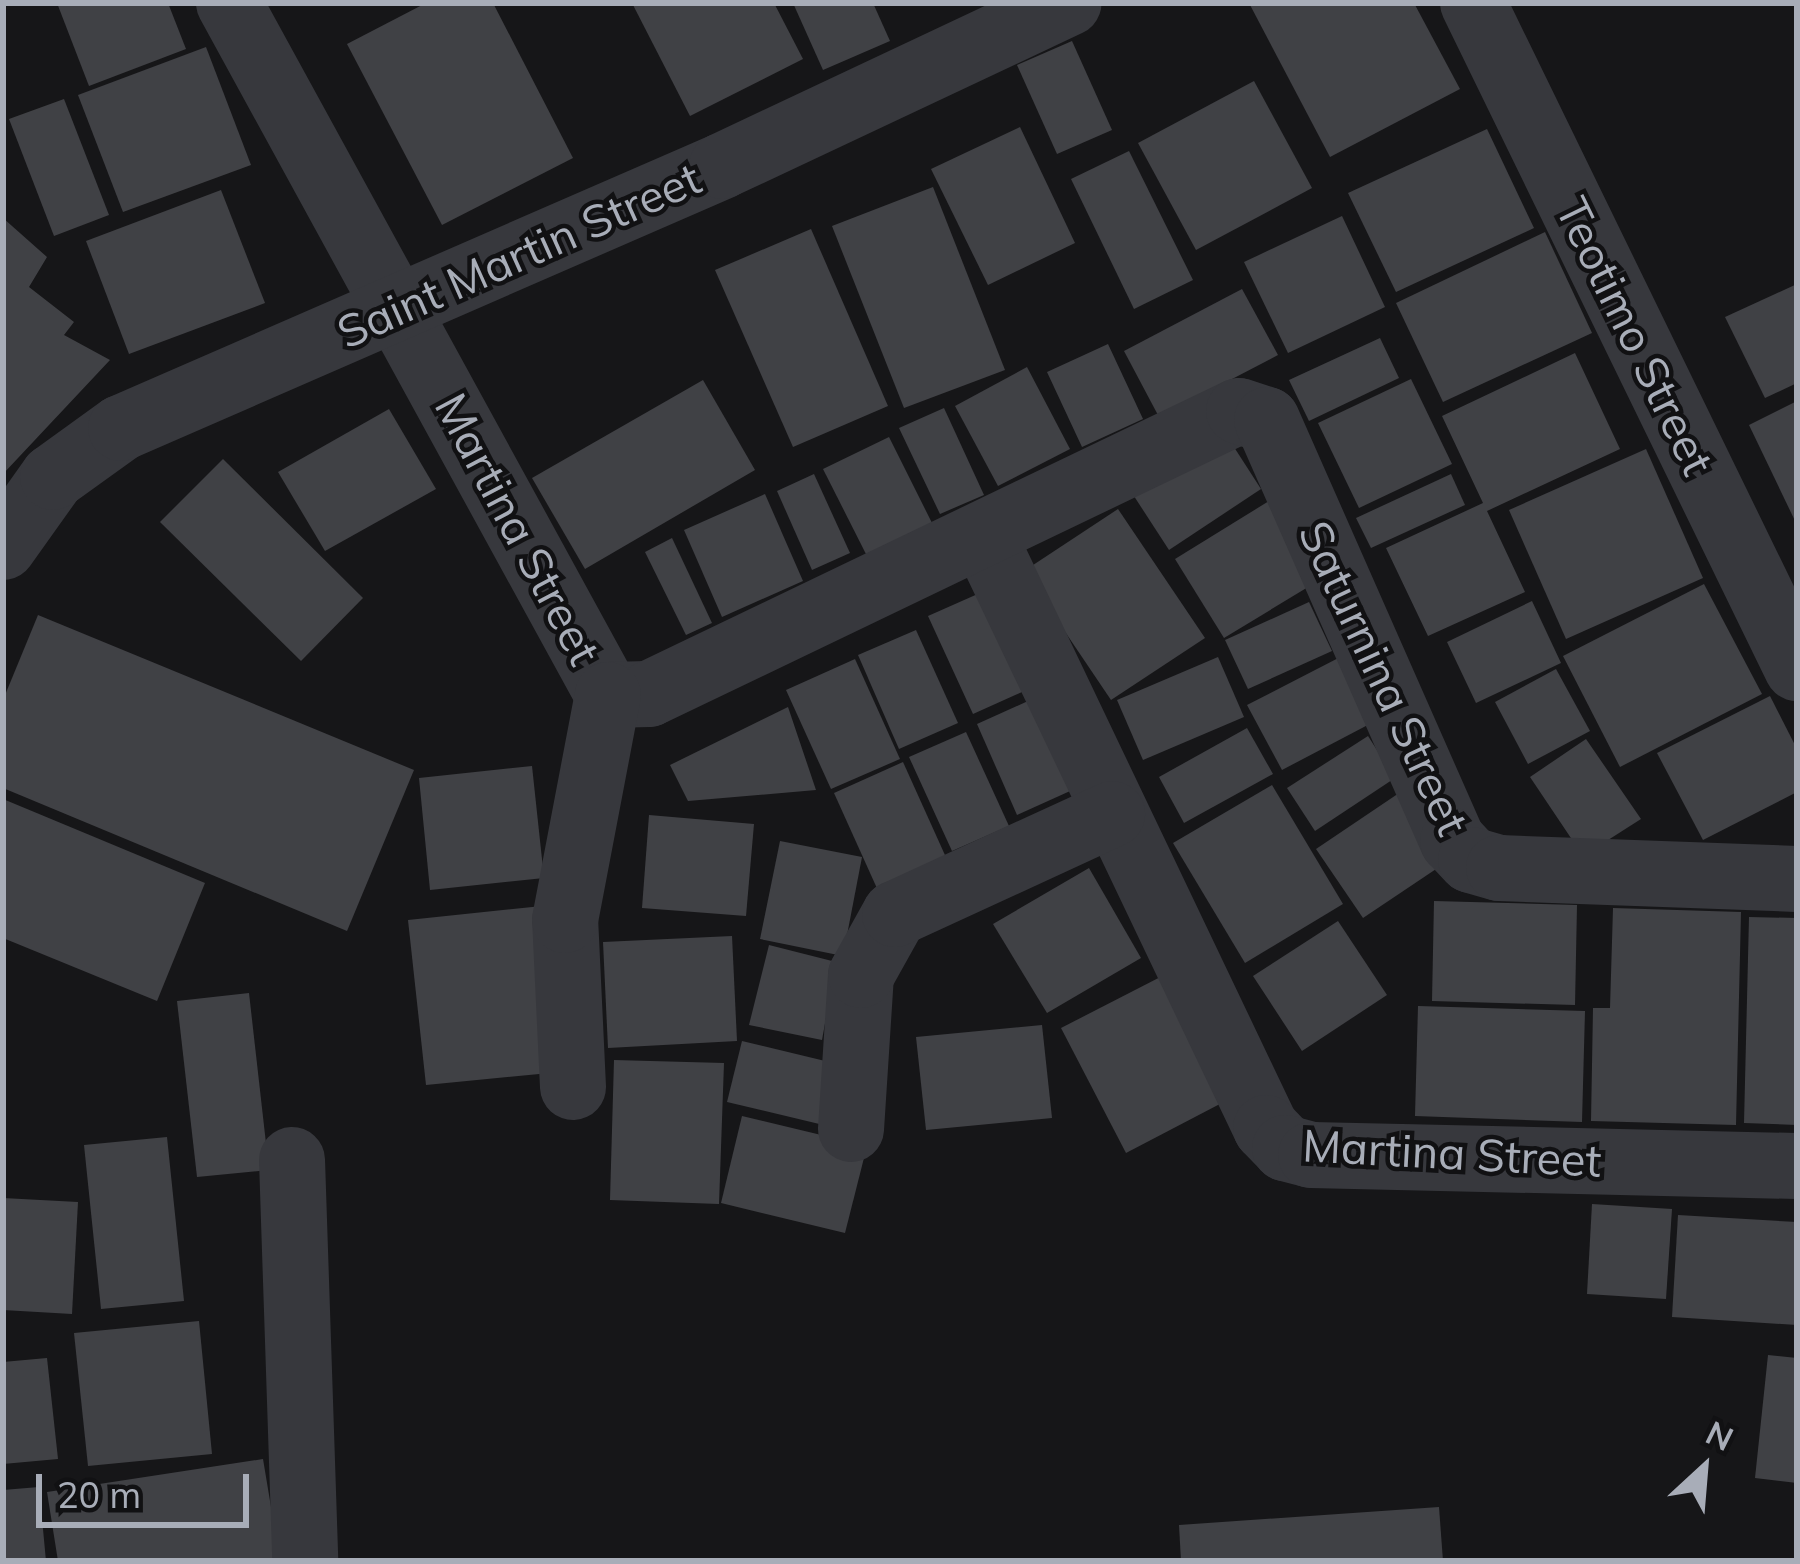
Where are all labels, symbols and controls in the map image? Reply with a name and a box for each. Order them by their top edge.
street label: Saint Martin Street [329,151,709,359]
street label: Teotimo Street [1545,189,1725,483]
street label: Martina Street [424,384,612,674]
street label: Saturnina Street [1288,513,1480,843]
street label: Martina Street [1301,1118,1603,1188]
north arrow [1644,1408,1764,1528]
text: N [1700,1411,1740,1459]
scale bar [42,1450,255,1524]
text: 20 m [57,1472,141,1517]

